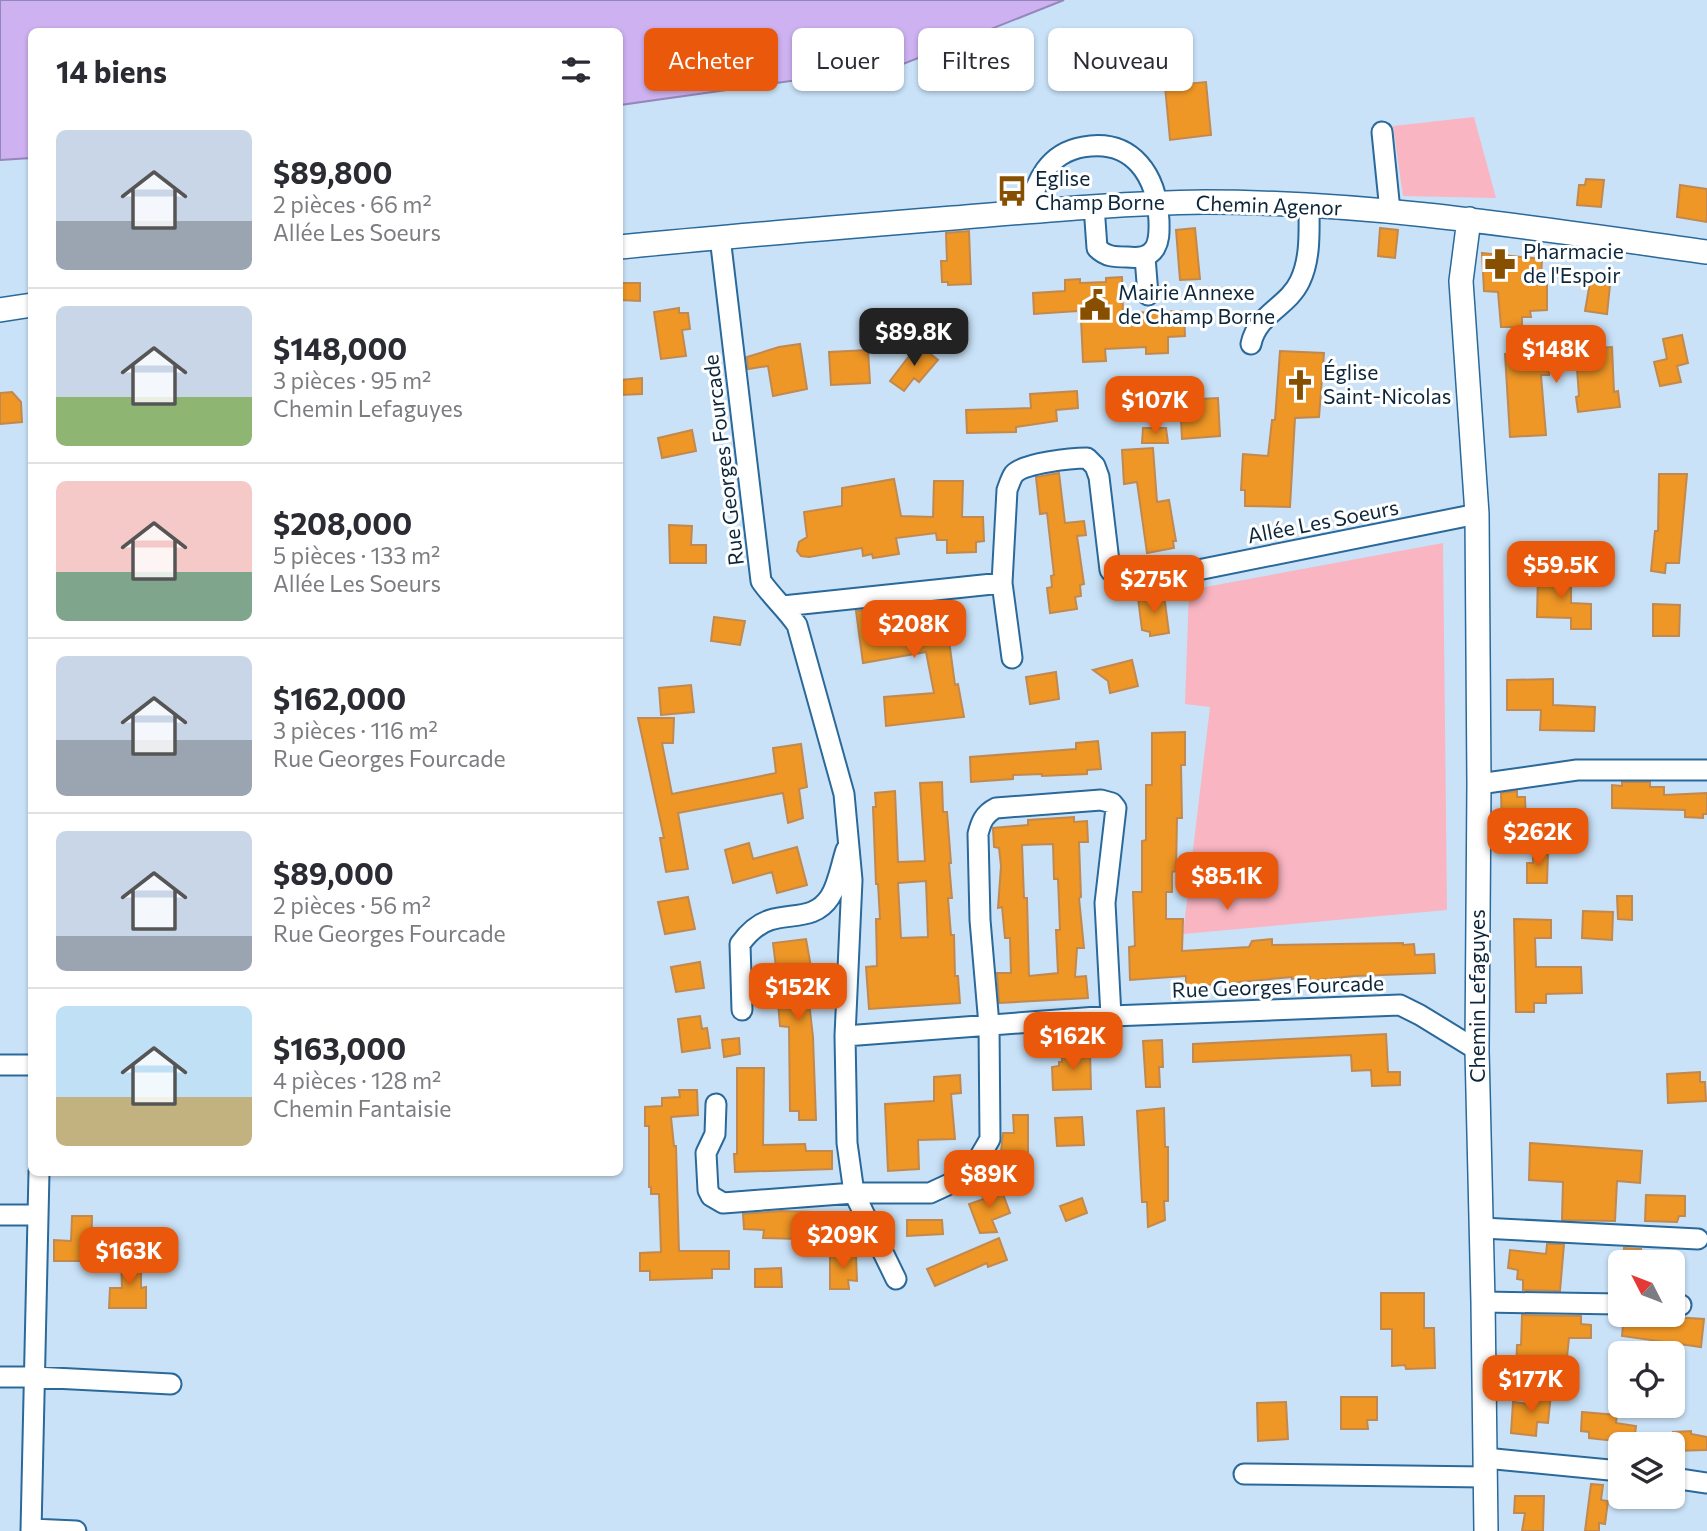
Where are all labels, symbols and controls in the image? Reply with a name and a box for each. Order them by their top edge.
chip: Acheter [644,28,778,91]
chip: Louer [792,28,904,91]
chip: Filtres [918,28,1034,91]
chip: Nouveau [1048,28,1193,91]
icon: filters [557,51,595,89]
text: 14 biens [56,52,167,89]
text: $89,800 [273,153,392,190]
icon: home [112,158,196,242]
place label: Eglise Champ Borne [1035,165,1165,214]
bus stop icon: Eglise Champ Borne [995,174,1029,208]
street label: Chemin Agenor [1195,189,1343,220]
text: 2 pièces · 66 m² [273,190,432,218]
text: Allée Les Soeurs [273,218,441,246]
place label: Pharmacie de l'Espoir [1523,238,1624,287]
pharmacy icon: Pharmacie de l'Espoir [1483,247,1517,281]
place label: Mairie Annexe de Champ Borne [1118,279,1275,328]
public building icon: Mairie Annexe de Champ Borne [1078,288,1112,322]
pin: $89.8K [857,308,971,368]
text: $89.8K [875,317,953,345]
pin: $148K [1507,326,1605,385]
text: $148,000 [273,329,407,366]
icon: home [112,334,196,418]
text: $148K [1522,334,1590,362]
street label: Rue Georges Fourcade [697,353,748,567]
place label: Église Saint-Nicolas [1323,359,1451,408]
text: 3 pièces · 95 m² [273,366,431,394]
church icon: Église Saint-Nicolas [1283,368,1317,402]
pin: $107K [1106,376,1204,436]
text: $107K [1121,385,1189,413]
text: Chemin Lefaguyes [273,394,463,422]
street label: Allée Les Soeurs [1245,494,1400,547]
text: $208,000 [273,504,412,541]
icon: home [112,509,196,593]
text: 5 pièces · 133 m² [273,541,440,569]
pin: $59.5K [1504,542,1618,601]
text: $59.5K [1523,550,1599,578]
pin: $275K [1105,556,1203,615]
text: $275K [1120,564,1188,592]
text: Allée Les Soeurs [273,569,441,597]
pin: $208K [865,600,963,660]
text: $208K [878,609,950,637]
text: $162,000 [273,679,406,716]
icon: home [112,684,196,768]
text: 3 pièces · 116 m² [273,716,438,744]
text: Rue Georges Fourcade [273,744,506,772]
pin: $262K [1489,808,1587,868]
text: $262K [1503,817,1573,845]
pin: $85.1K [1170,852,1284,912]
text: $89,000 [273,854,394,891]
icon: home [112,859,196,943]
text: $85.1K [1191,861,1263,889]
text: 2 pièces · 56 m² [273,891,431,919]
street label: Chemin Lefaguyes [1464,909,1489,1083]
text: Rue Georges Fourcade [273,919,506,947]
pin: $152K [749,964,847,1023]
street label: Rue Georges Fourcade [1171,969,1385,1002]
text: $152K [765,972,831,1000]
pin: $162K [1024,1012,1122,1072]
text: $162K [1040,1021,1106,1049]
text: $163,000 [273,1029,406,1066]
icon: home [112,1034,196,1118]
text: 4 pièces · 128 m² [273,1066,441,1094]
text: Chemin Fantaisie [273,1094,451,1122]
pin: $89K [948,1150,1030,1210]
text: $89K [960,1159,1018,1187]
pin: $209K [794,1212,892,1271]
text: $209K [807,1220,879,1248]
pin: $163K [80,1228,178,1287]
text: $163K [95,1236,163,1264]
north arrow [1608,1250,1685,1326]
map controls [1608,1250,1685,1509]
button: locate [1608,1341,1685,1418]
pin: $177K [1482,1356,1580,1415]
text: $177K [1499,1364,1563,1392]
button: layers [1608,1432,1685,1509]

